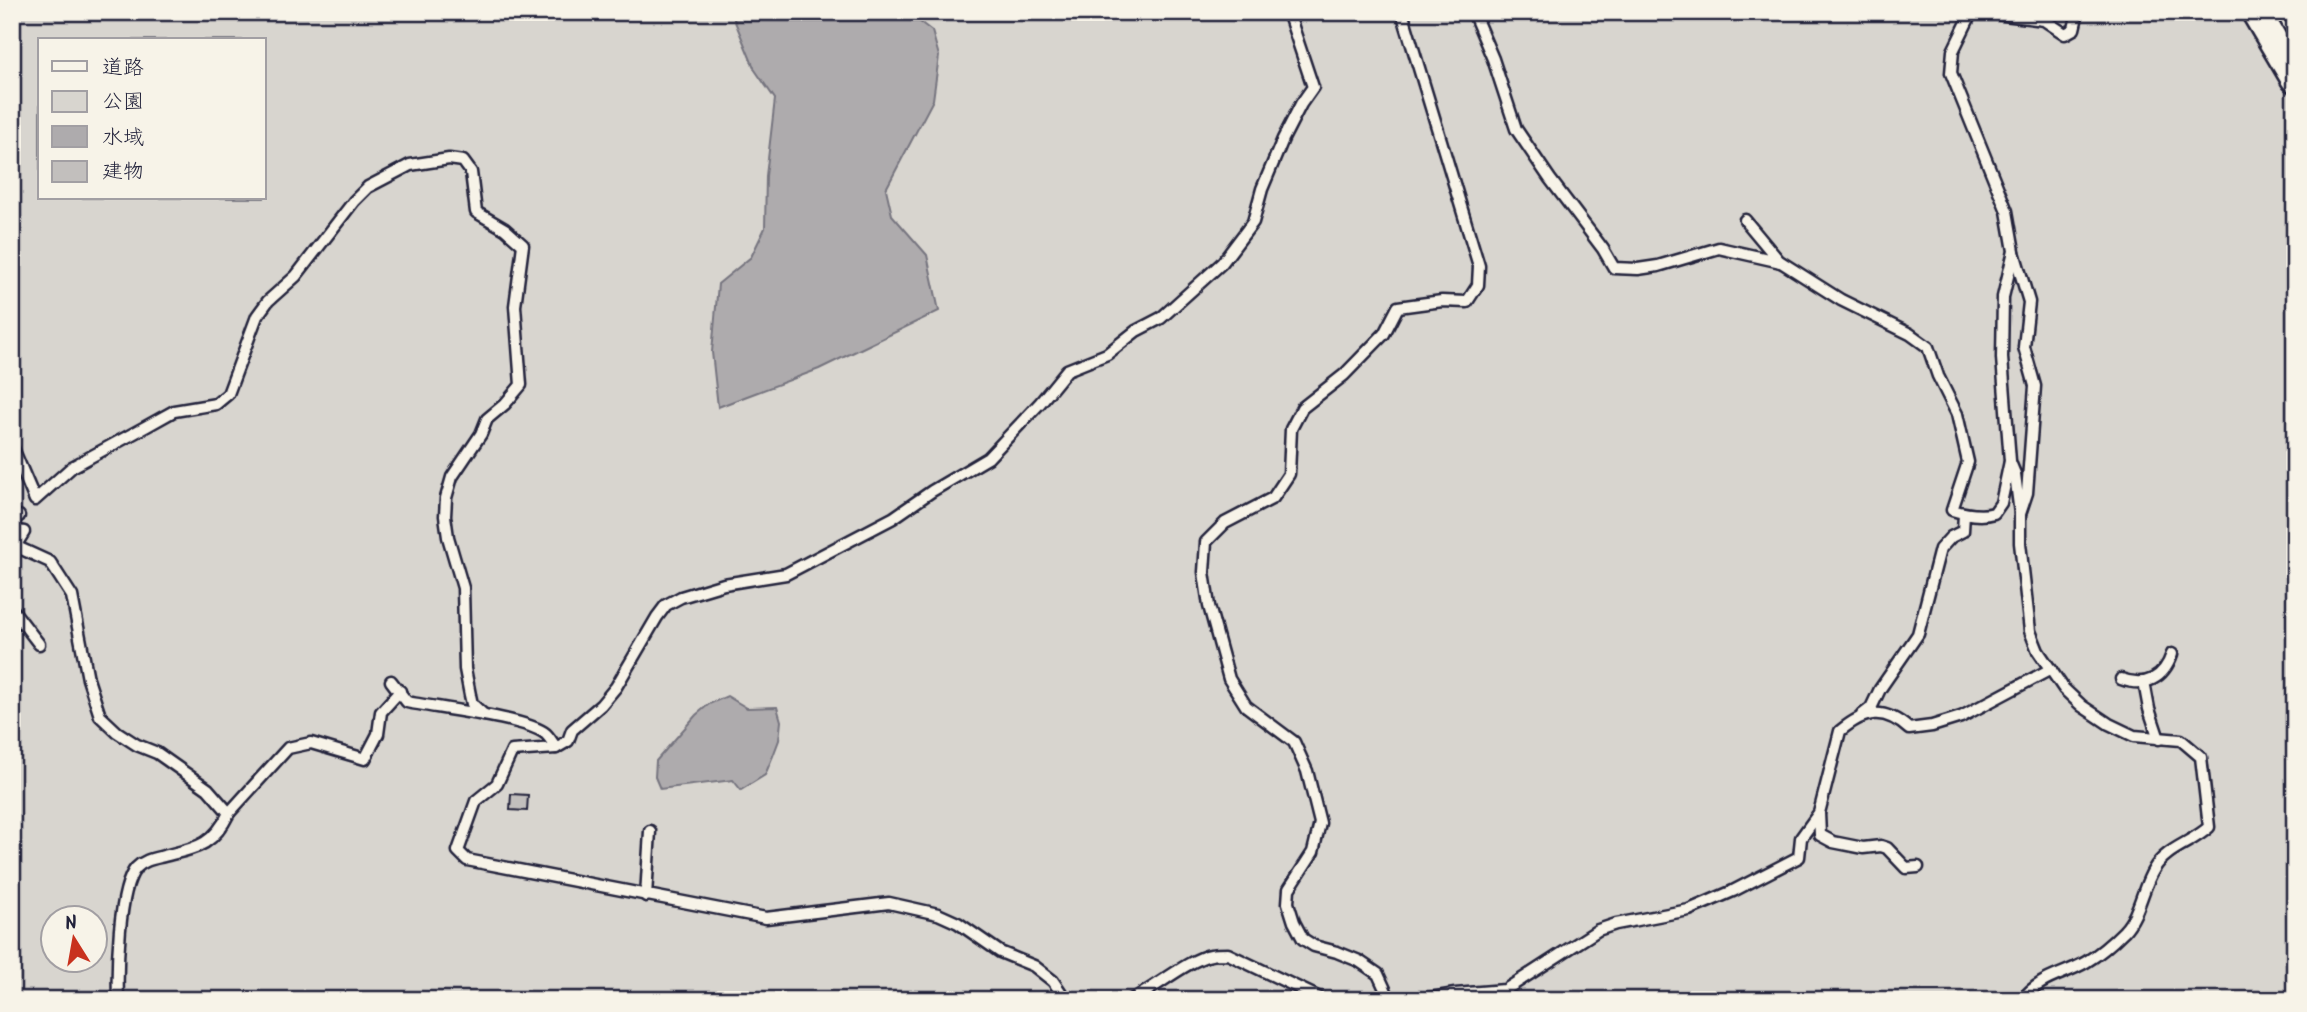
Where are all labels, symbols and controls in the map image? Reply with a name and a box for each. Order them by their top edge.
legend [38,38,266,200]
text: 道路 [102,52,144,85]
text: 公園 [102,86,144,119]
text: 水域 [102,122,144,155]
text: 建物 [102,156,144,189]
north arrow [38,904,108,974]
text: N [62,908,80,940]

